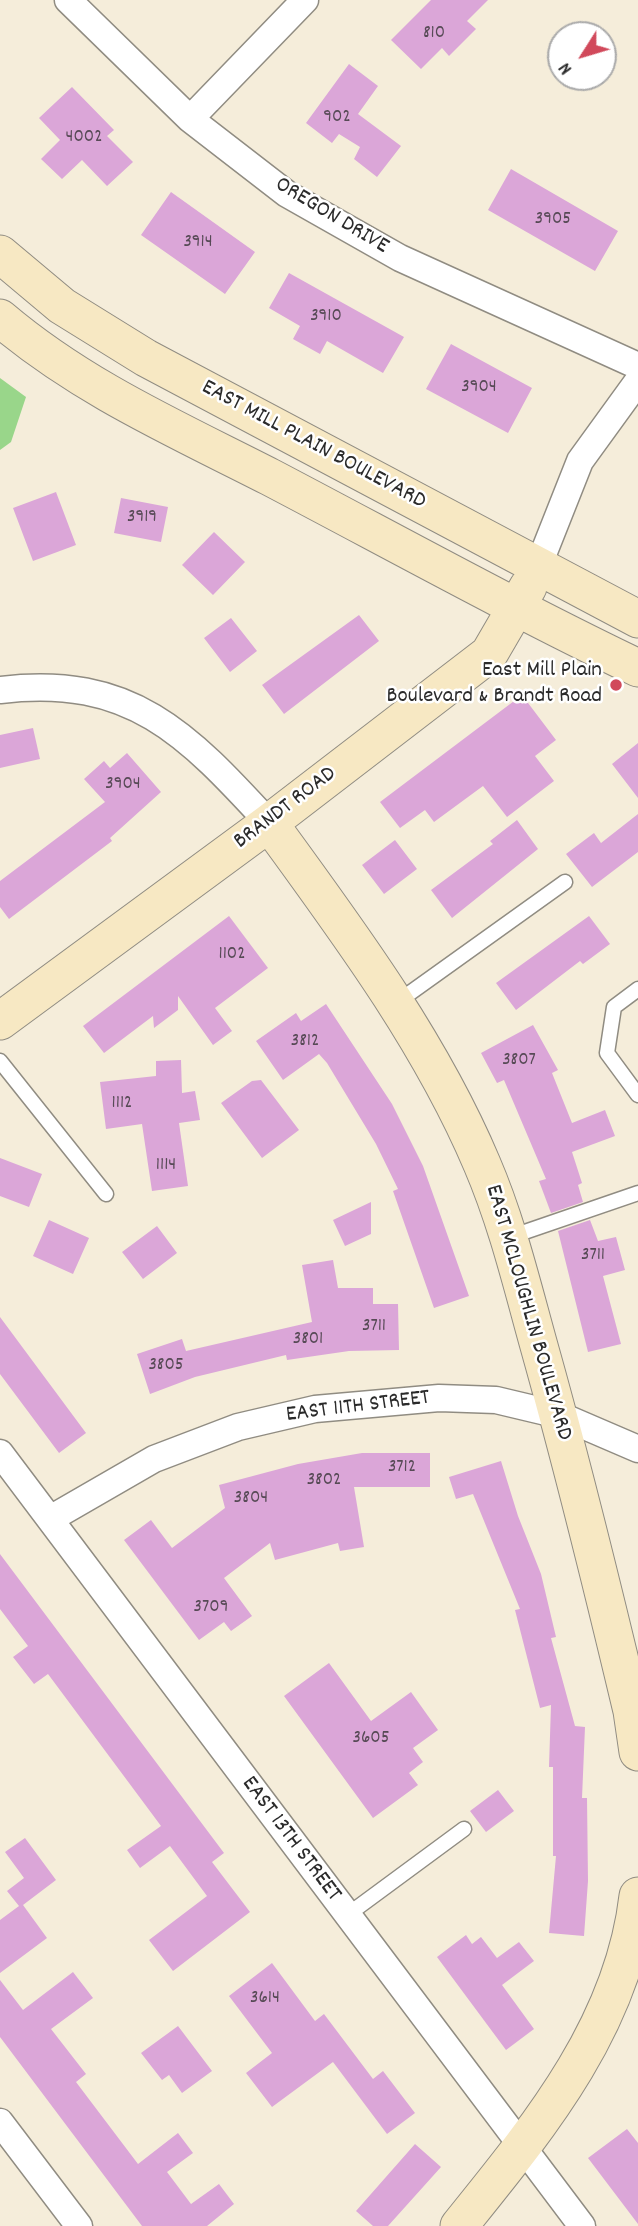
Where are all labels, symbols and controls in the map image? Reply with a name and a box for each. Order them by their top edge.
north arrow [547,21,617,91]
house number: 810 [423,23,445,45]
text: N [553,56,580,80]
house number: 902 [323,107,351,129]
house number: 4002 [66,127,102,149]
street label: OREGON DRIVE [269,172,393,262]
house number: 3905 [535,209,571,231]
house number: 3914 [183,232,213,254]
house number: 3910 [310,306,342,328]
street label: EAST MILL PLAIN BOULEVARD [196,375,430,517]
house number: 3904 [461,377,497,399]
house number: 3919 [127,507,157,529]
place label: East Mill Plain Boulevard & Brandt Road [387,658,602,712]
marker: East Mill Plain Boulevard & Brandt Road [608,677,624,693]
street label: BRANDT ROAD [229,762,343,856]
house number: 3904 [105,774,141,796]
house number: 1102 [219,944,245,966]
house number: 3812 [291,1031,319,1053]
house number: 3807 [502,1050,536,1072]
house number: 1112 [112,1093,132,1115]
house number: 1114 [156,1155,176,1177]
street label: EAST MCLOUGHLIN BOULEVARD [477,1182,577,1444]
house number: 3711 [581,1245,605,1267]
house number: 3711 [362,1316,386,1338]
house number: 3801 [293,1329,323,1351]
house number: 3805 [148,1355,184,1377]
street label: EAST 11TH STREET [285,1385,431,1431]
house number: 3712 [388,1457,416,1479]
house number: 3802 [307,1470,341,1492]
house number: 3804 [234,1488,268,1510]
house number: 3709 [194,1597,228,1619]
house number: 3605 [353,1728,389,1750]
street label: EAST 13TH STREET [234,1772,346,1908]
house number: 3614 [250,1988,280,2010]

